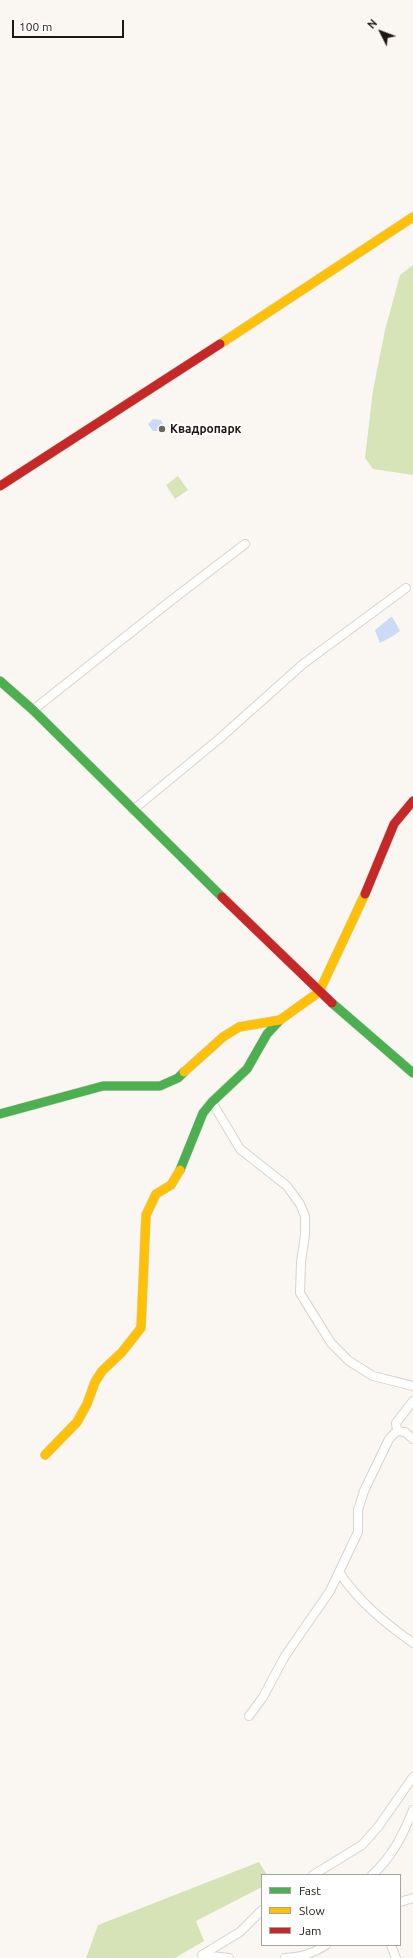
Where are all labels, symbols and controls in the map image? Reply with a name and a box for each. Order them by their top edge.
scale bar [14,12,126,38]
north arrow [361,12,401,52]
text: N [365,17,379,31]
text: 100 m [19,20,52,33]
place label: Квадропарк [170,422,241,436]
marker: Квадропарк [157,424,167,434]
legend [261,1874,401,1946]
text: Fast [299,1884,321,1897]
text: Slow [299,1904,325,1917]
text: Jam [299,1924,321,1937]

